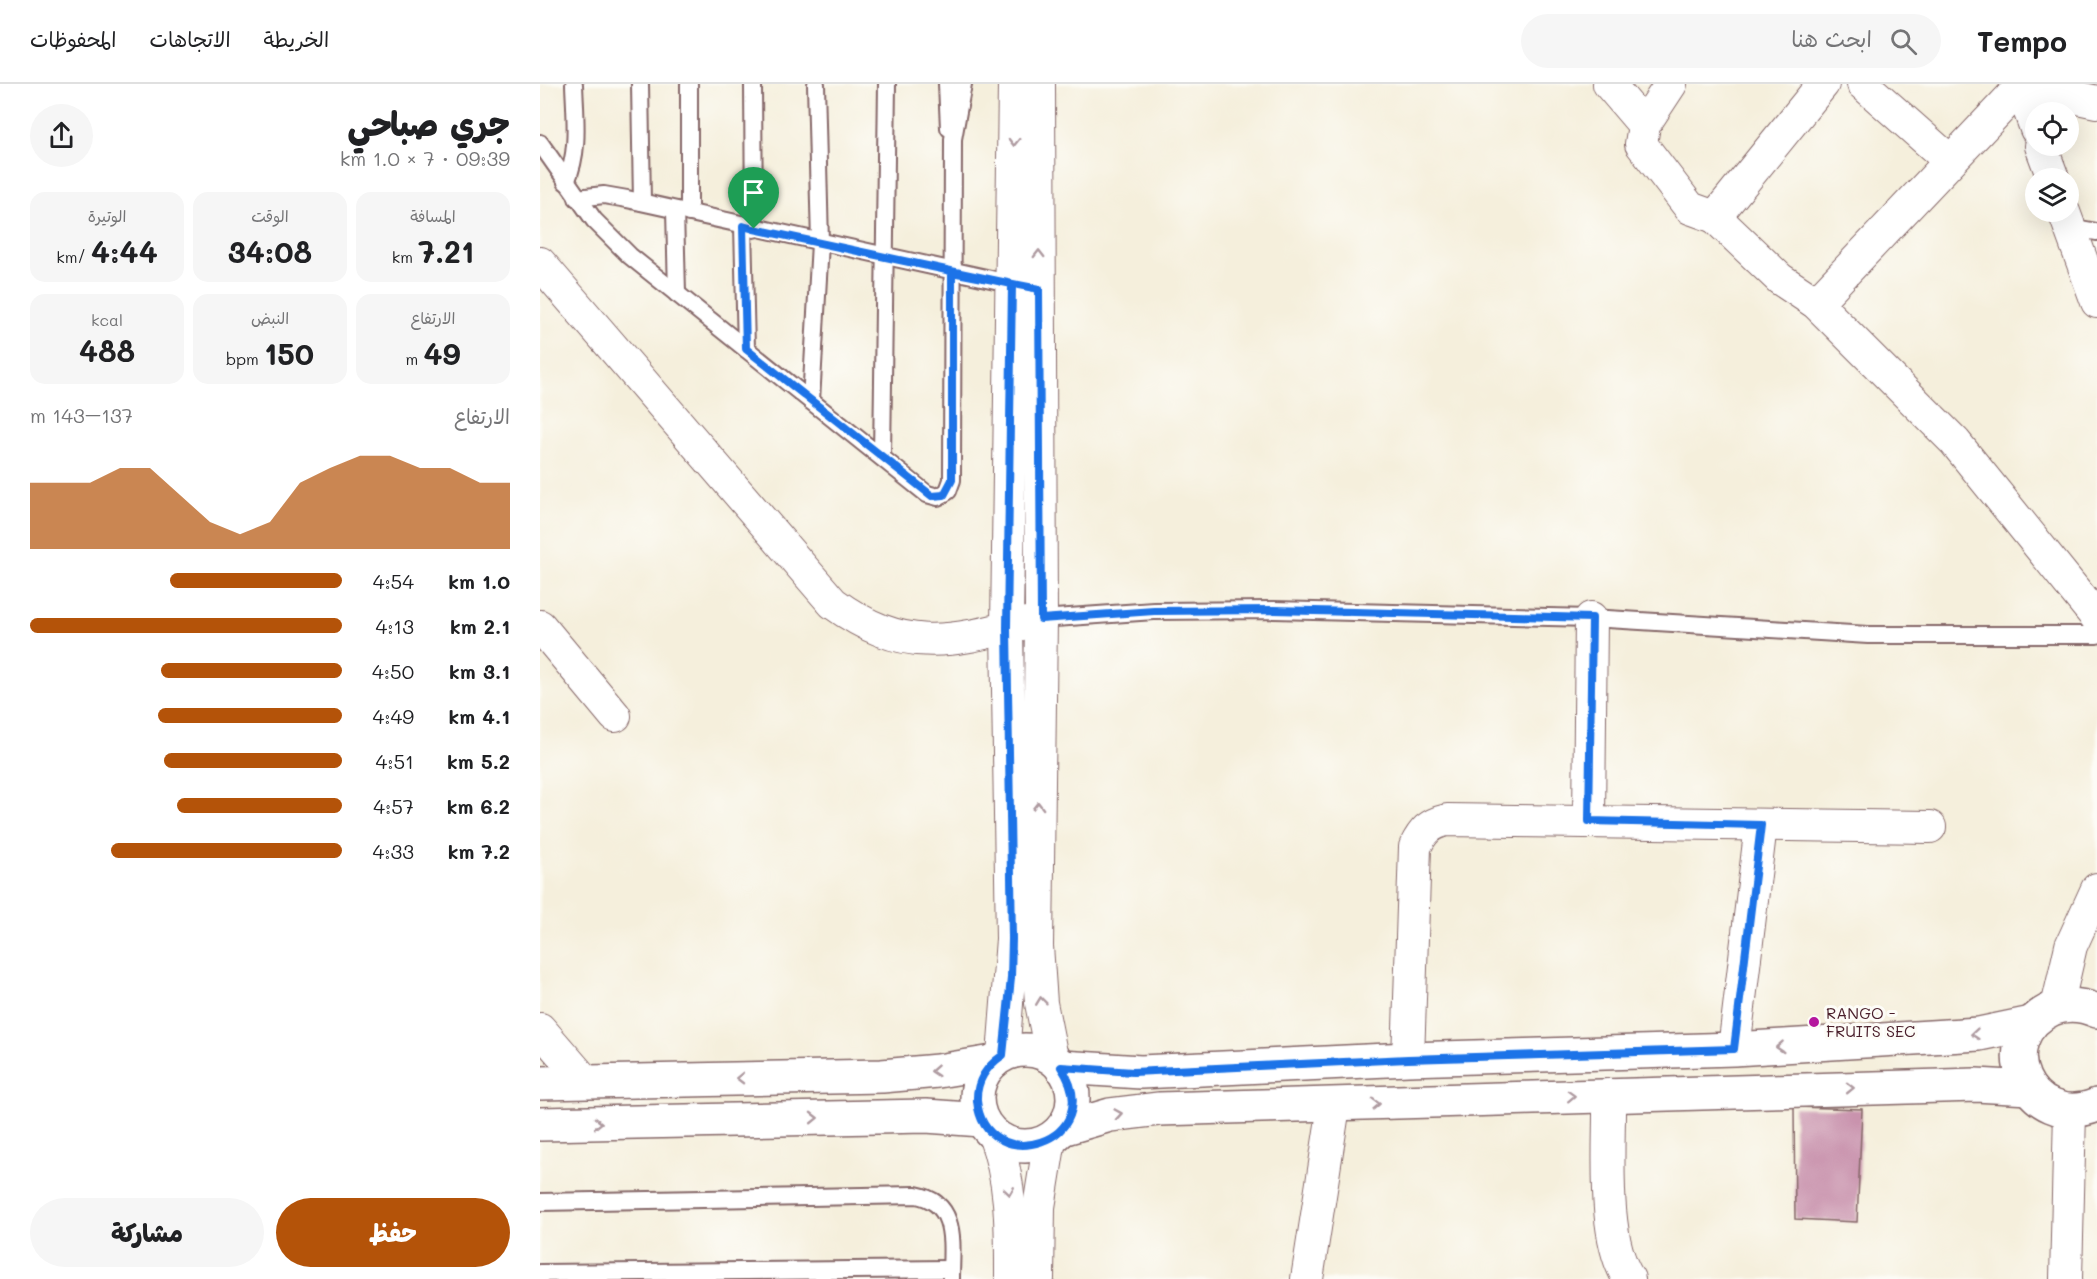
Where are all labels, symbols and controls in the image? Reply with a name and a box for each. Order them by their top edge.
search box [1521,14,1941,68]
text: Tempo [1977,23,2067,59]
text: ابحث هنا [1791,24,1872,53]
text: المحفوظات [30,25,116,52]
text: الاتجاهات [149,25,231,52]
text: الخريطة [264,25,329,52]
icon: search [1887,25,1920,58]
text: جري صباحي [348,101,510,144]
map controls [2025,102,2079,222]
button: locate [2025,102,2079,156]
button: share [30,104,93,167]
one-way arrow [1007,138,1020,147]
text: 09:39 · 7 × 1.0 km [340,145,510,171]
pin [728,167,779,229]
button: layers [2025,168,2079,222]
icon: arrive [737,176,770,209]
text: الوتيرة [88,205,126,226]
text: الوقت [251,205,289,226]
text: المسافة [410,205,456,226]
text: 4:44 [91,231,158,271]
text: 34:08 [228,231,312,271]
text: 7.21 [418,231,474,271]
text: /km [56,246,91,267]
text: km [392,246,418,267]
one-way arrow [1033,249,1045,258]
text: النبض [251,307,289,328]
text: الارتفاع [411,307,455,328]
text: kcal [91,309,123,330]
text: 488 [79,330,135,370]
text: 150 [264,333,314,373]
text: 49 [423,333,460,373]
text: bpm [226,348,264,369]
text: m [406,348,423,369]
text: 137–143 m [30,402,133,428]
text: الارتفاع [454,403,510,429]
text: 4:54 [373,568,414,594]
text: 1.0 km [448,568,510,594]
text: 4:13 [375,613,414,639]
text: 2.1 km [450,613,510,639]
text: 4:50 [372,658,414,684]
text: 3.1 km [449,658,510,684]
text: 4:49 [373,703,414,729]
text: 4.1 km [448,703,510,729]
text: 4:51 [375,748,414,774]
text: 5.2 km [447,748,510,774]
text: 4:57 [373,793,414,819]
text: 6.2 km [447,793,510,819]
one-way arrow [1032,801,1045,810]
text: 4:33 [373,838,414,864]
text: 7.2 km [448,838,510,864]
one-way arrow [1035,996,1048,1005]
place label: RANGO - FRUITS SEC [1826,1002,1916,1041]
marker: RANGO - FRUITS SEC [1807,1015,1821,1029]
one-way arrow [1970,1027,1979,1040]
one-way arrow [1776,1040,1785,1053]
one-way arrow [930,1064,940,1077]
one-way arrow [736,1072,745,1085]
one-way arrow [1845,1082,1854,1095]
one-way arrow [1566,1090,1575,1103]
one-way arrow [1371,1098,1380,1111]
one-way arrow [1113,1108,1123,1121]
one-way arrow [810,1112,819,1124]
one-way arrow [594,1116,603,1129]
one-way arrow [1002,1187,1014,1196]
button: مشاركة [30,1198,264,1267]
button: حفظ [276,1198,510,1267]

